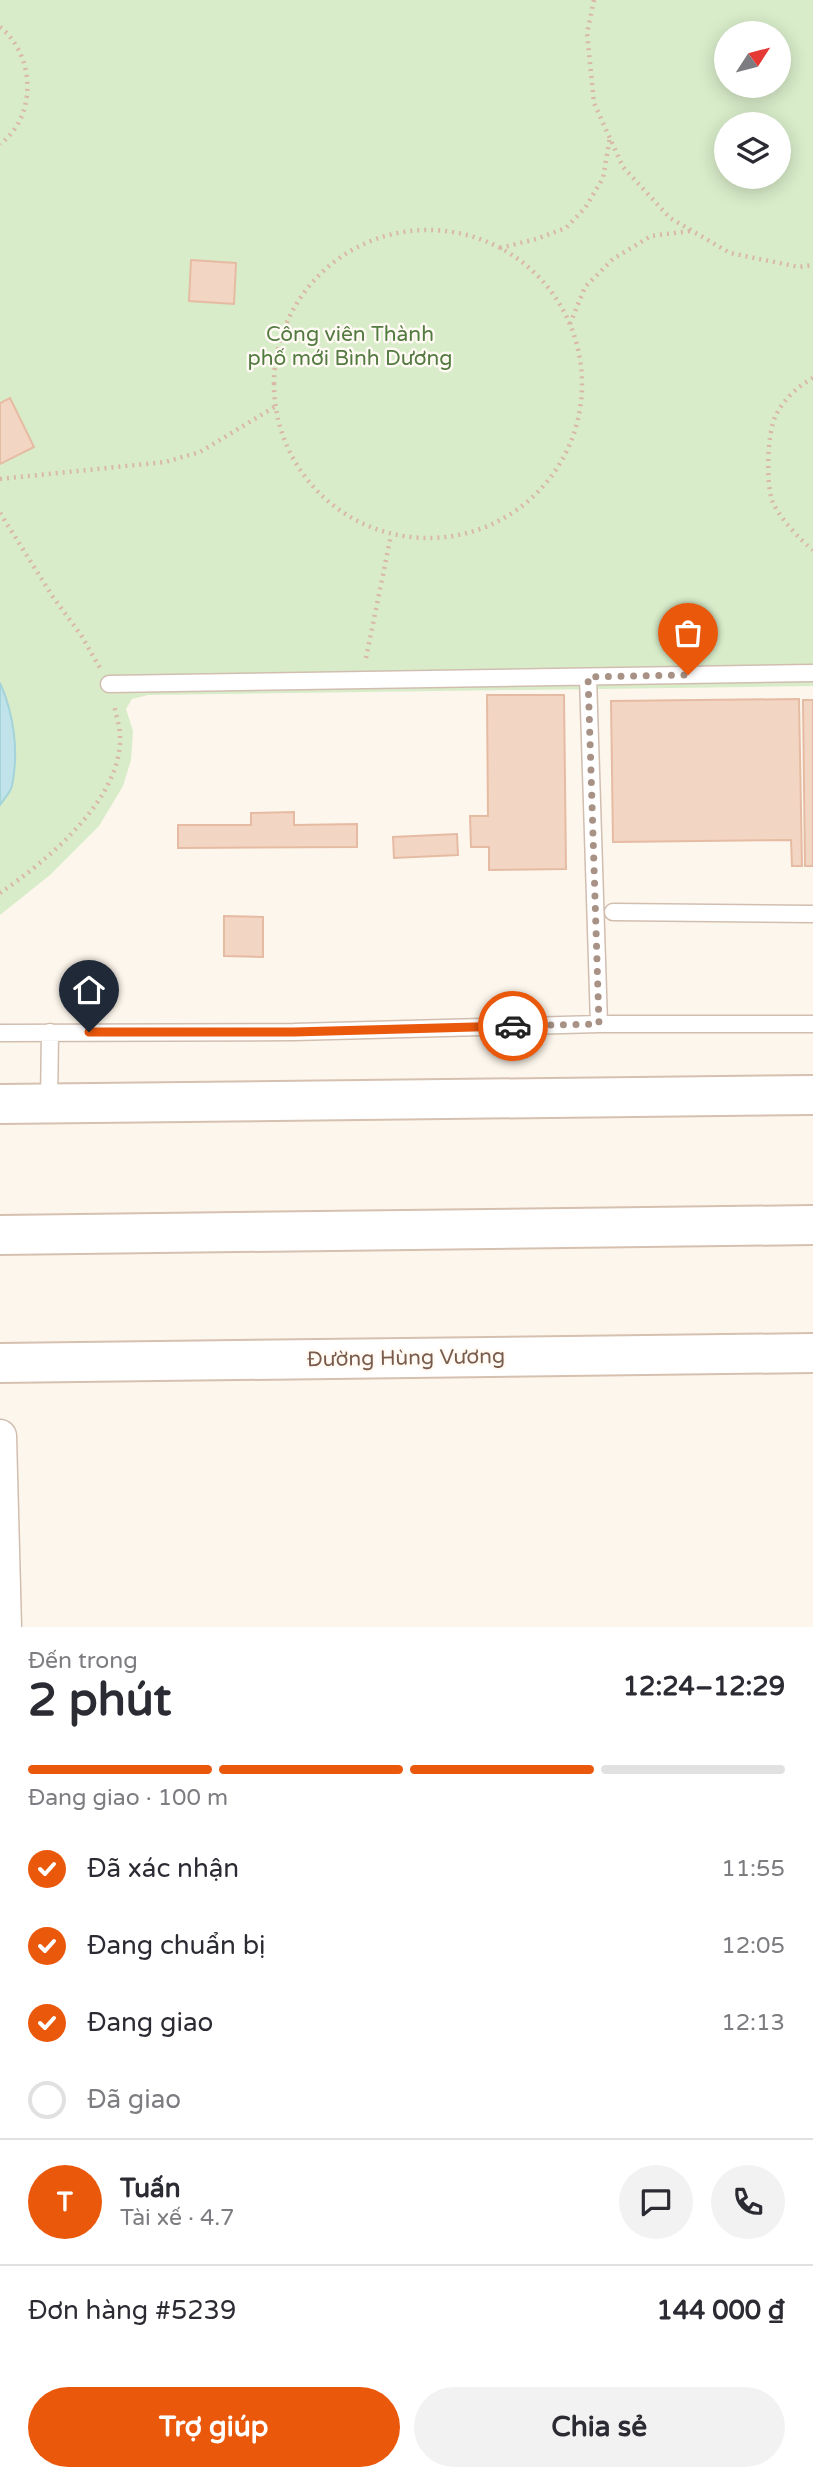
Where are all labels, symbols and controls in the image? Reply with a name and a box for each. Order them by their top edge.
north arrow [714,21,791,98]
map controls [714,21,791,189]
button: layers [714,112,791,189]
park label: Công viên Thành phố mới Bình Dương [247,322,453,371]
pin [658,603,718,675]
icon: bag [669,614,707,652]
pin [59,960,119,1032]
icon: home [70,971,108,1009]
courier [478,991,548,1061]
icon: car [494,1007,532,1045]
street label: Đường Hùng Vương [307,1344,505,1372]
text: Đến trong [28,1647,138,1675]
text: 12:24–12:29 [623,1671,785,1702]
text: 2 phút [28,1673,171,1728]
text: Đang giao · 100 m [28,1784,228,1812]
icon: check [28,1850,66,1888]
text: Đã xác nhận [87,1853,239,1884]
text: 11:55 [721,1855,785,1883]
icon: check [28,1927,66,1965]
text: Đang chuẩn bị [87,1930,266,1961]
text: 12:05 [721,1932,785,1960]
icon: check [28,2004,66,2042]
text: Đang giao [87,2007,213,2038]
text: 12:13 [721,2009,785,2037]
text: Đã giao [87,2084,181,2115]
button: chat [619,2165,693,2239]
button: phone [711,2165,785,2239]
text: Tuấn [120,2173,181,2204]
text: T [57,2187,73,2218]
text: Tài xế · 4.7 [120,2204,235,2232]
text: Đơn hàng #5239 [28,2295,236,2326]
text: 144 000 ₫ [656,2295,785,2326]
button: Trợ giúp [28,2387,400,2467]
button: Chia sẻ [414,2387,785,2467]

